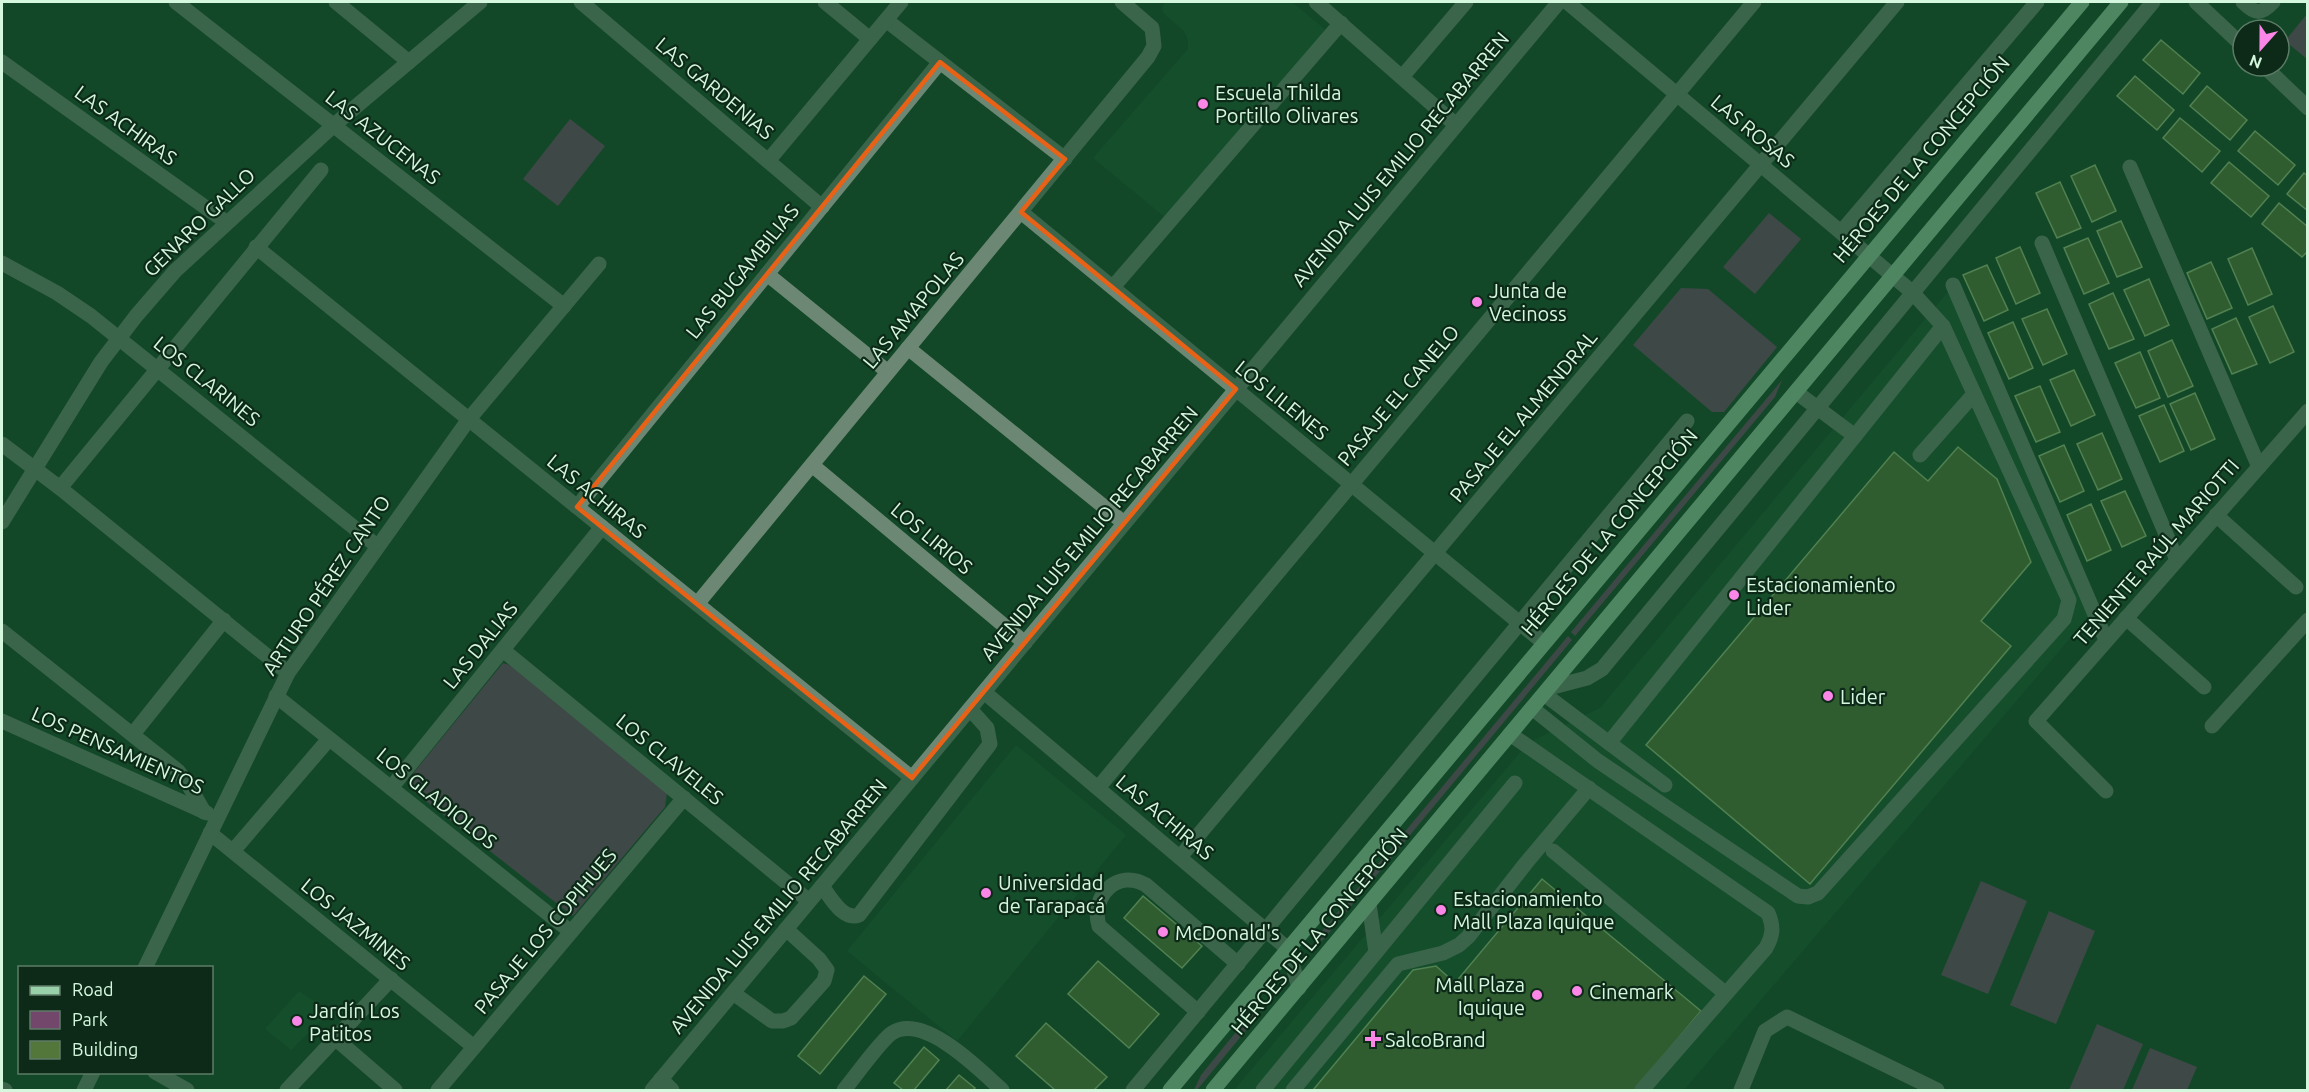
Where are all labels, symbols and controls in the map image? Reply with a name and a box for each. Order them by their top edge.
north arrow [2231,18,2291,78]
street label: AVENIDA LUIS EMILIO RECABARREN [1287,27,1513,291]
street label: LAS GARDENIAS [652,32,778,144]
street label: HÉROES DE LA CONCEPCIÓN [1828,51,2014,267]
text: N [2247,51,2264,73]
street label: LAS ACHIRAS [71,80,181,170]
place label: Escuela Thilda Portillo Olivares [1215,81,1358,127]
street label: LAS AZUCENAS [321,85,445,189]
street label: LAS ROSAS [1707,90,1799,172]
marker: Escuela Thilda Portillo Olivares [1196,97,1210,111]
street label: GENARO GALLO [139,163,259,281]
street label: LAS BUGAMBILIAS [681,199,803,343]
street label: LAS AMAPOLAS [858,247,968,373]
place label: Junta de Vecinoss [1489,279,1567,325]
marker: Junta de Vecinoss [1470,295,1484,309]
street label: PASAJE EL CANELO [1332,320,1464,470]
street label: PASAJE EL ALMENDRAL [1445,326,1601,506]
street label: LOS CLARINES [149,331,265,431]
street label: LOS LILENES [1231,356,1333,444]
street label: AVENIDA LUIS EMILIO RECABARREN [976,401,1202,665]
street label: HÉROES DE LA CONCEPCIÓN [1516,424,1702,640]
street label: LAS ACHIRAS [543,449,651,543]
street label: TENIENTE RAÚL MARIOTTI [2069,454,2243,650]
street label: ARTURO PÉREZ CANTO [257,491,395,679]
street label: LOS LIRIOS [887,497,977,579]
place label: Estacionamiento Lider [1746,573,1896,619]
marker: Estacionamiento Lider [1727,588,1741,602]
street label: LAS DALIAS [438,597,522,693]
place label: Lider [1840,685,1886,708]
marker: Lider [1821,689,1835,703]
street label: LOS PENSAMIENTOS [28,702,208,798]
street label: LOS CLAVELES [612,709,728,809]
street label: LOS GLADIOLOS [372,743,502,853]
street label: LAS ACHIRAS [1112,770,1218,864]
street label: AVENIDA LUIS EMILIO RECABARREN [665,774,891,1038]
street label: HÉROES DE LA CONCEPCIÓN [1226,823,1412,1039]
street label: PASAJE LOS COPIHUES [469,844,621,1018]
place label: Universidad de Tarapacá [998,871,1105,917]
street label: LOS JAZMINES [297,873,415,975]
marker: Universidad de Tarapacá [979,886,993,900]
place label: Estacionamiento Mall Plaza Iquique [1453,887,1615,933]
marker: Estacionamiento Mall Plaza Iquique [1434,903,1448,917]
place label: McDonald's [1175,921,1280,944]
marker: McDonald's [1156,925,1170,939]
legend [18,966,213,1074]
place label: Mall Plaza Iquique [1435,973,1525,1019]
text: Road [72,979,114,999]
place label: Cinemark [1589,980,1674,1003]
marker: Cinemark [1570,984,1584,998]
marker: Mall Plaza Iquique [1530,988,1544,1002]
place label: Jardín Los Patitos [309,999,400,1045]
text: Park [72,1009,108,1029]
marker: Jardín Los Patitos [290,1014,304,1028]
place label: SalcoBrand [1385,1028,1486,1051]
marker: SalcoBrand [1366,1032,1380,1046]
text: Building [72,1039,138,1059]

